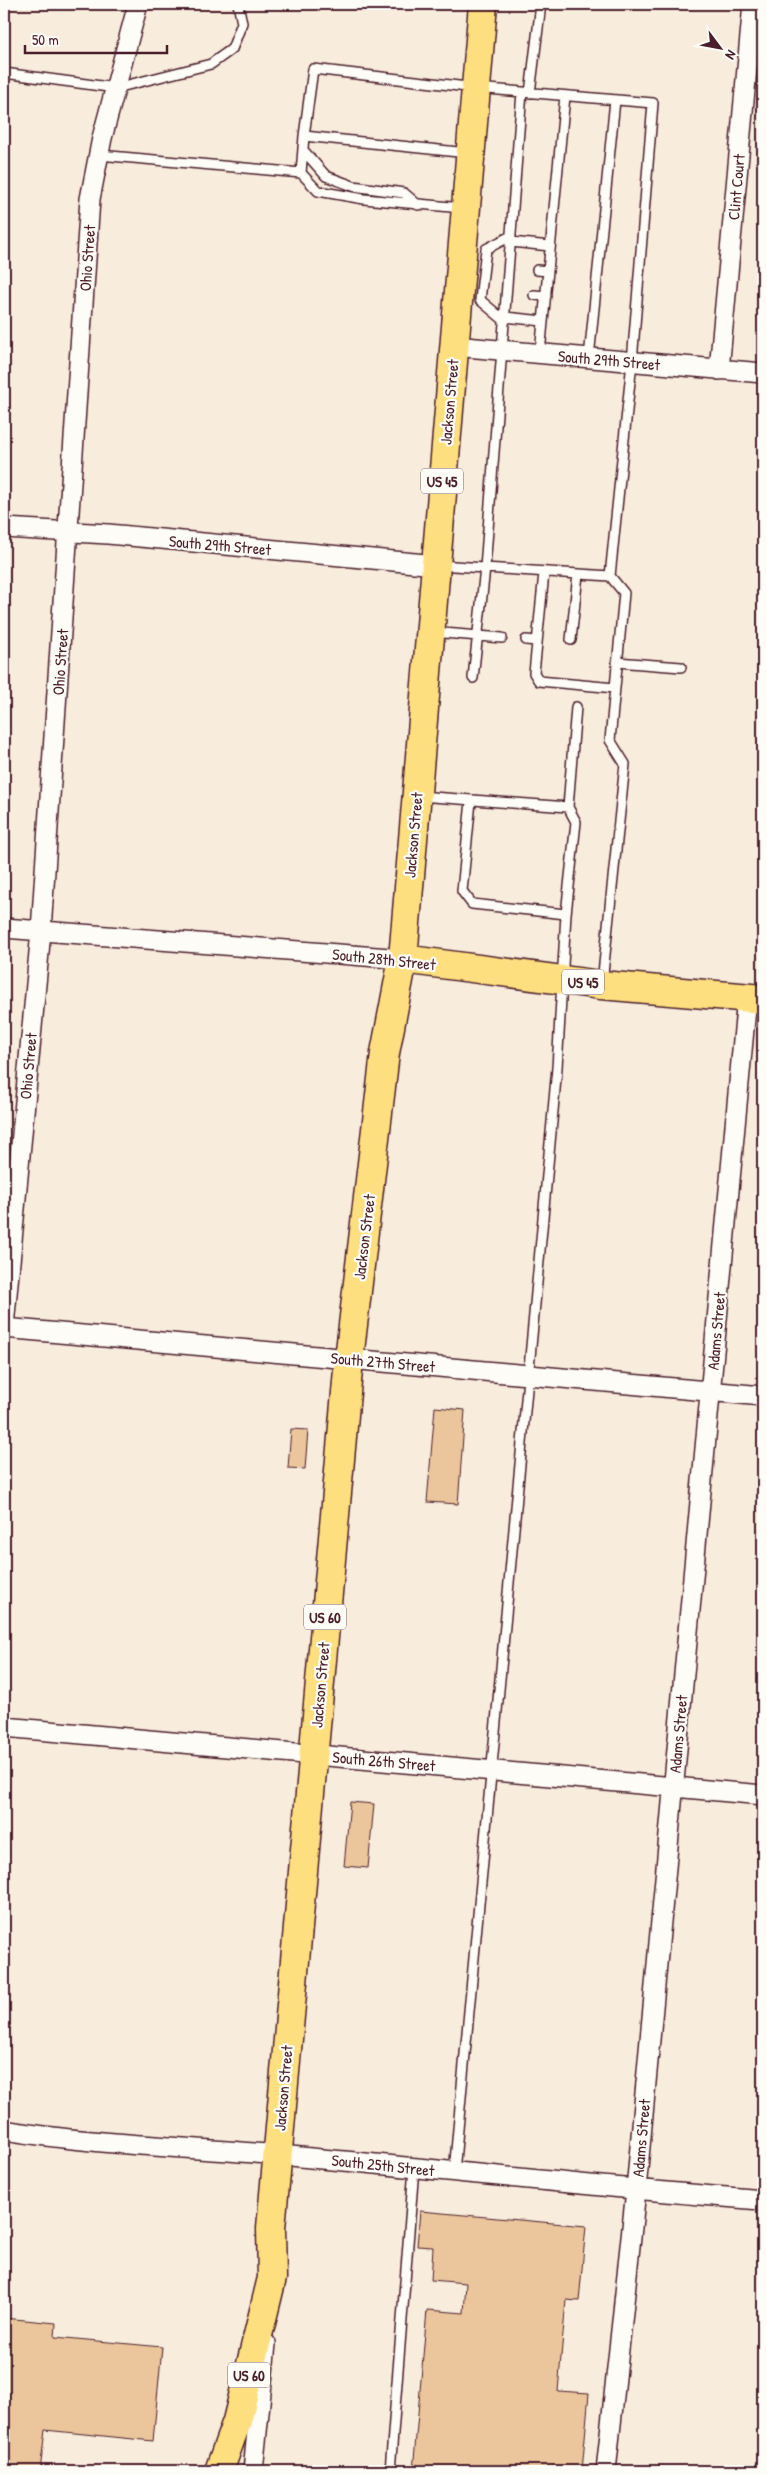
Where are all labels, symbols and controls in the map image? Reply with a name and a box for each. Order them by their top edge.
scale bar [25,22,168,54]
north arrow [694,22,744,72]
text: 50 m [32,29,59,50]
text: N [721,47,741,64]
street label: Clint Court [722,153,750,221]
street label: Ohio Street [74,224,100,292]
street label: South 29th Street [557,345,662,375]
street label: Jackson Street [434,358,464,446]
road number: US 45 [421,468,463,494]
street label: South 29th Street [168,530,273,560]
street label: Ohio Street [47,628,73,696]
street label: Jackson Street [398,791,428,879]
street label: South 28th Street [331,943,437,975]
road number: US 45 [562,970,604,994]
street label: Ohio Street [14,1031,42,1100]
street label: Jackson Street [348,1193,380,1281]
street label: Adams Street [702,1291,730,1371]
street label: South 27th Street [330,1346,437,1378]
road number: US 60 [304,1604,346,1630]
street label: Jackson Street [305,1641,335,1729]
street label: Adams Street [664,1694,692,1774]
street label: South 26th Street [332,1746,437,1776]
street label: Jackson Street [268,2044,298,2132]
street label: Adams Street [627,2098,655,2178]
street label: South 25th Street [330,2149,436,2181]
road number: US 60 [228,2362,270,2388]

